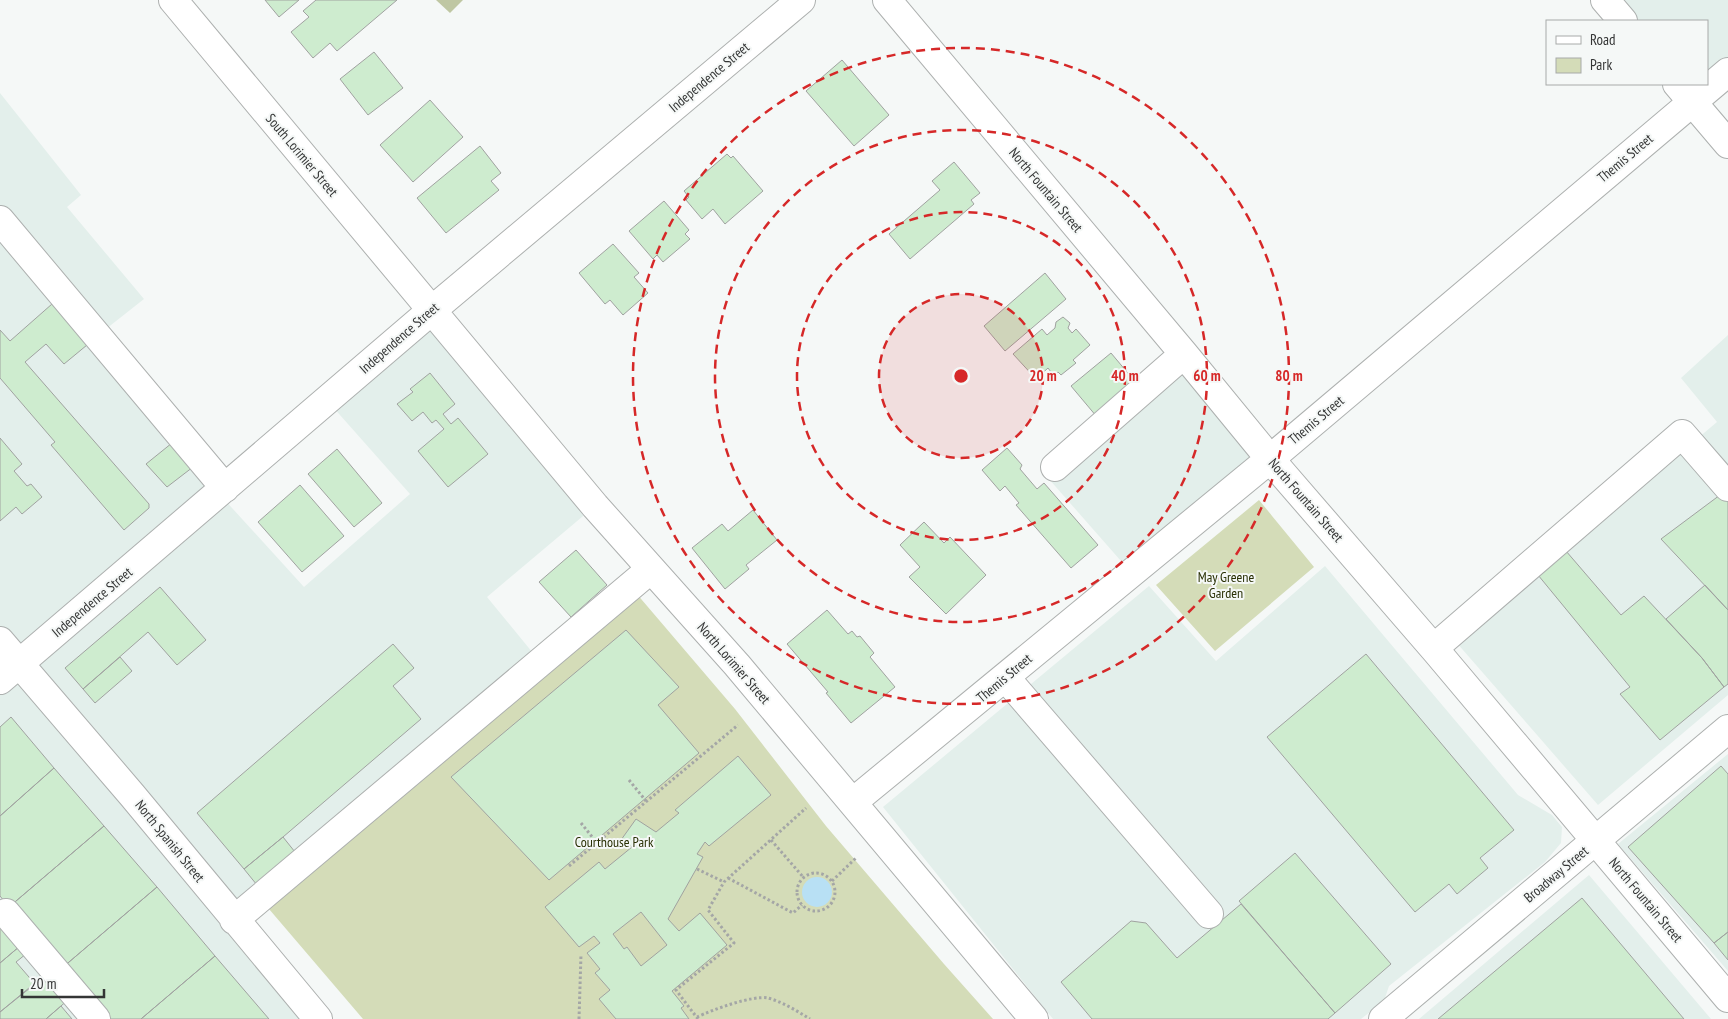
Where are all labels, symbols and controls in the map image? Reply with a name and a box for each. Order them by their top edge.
legend [1546,20,1708,85]
text: Road [1590,30,1616,49]
street label: Independence Street [665,38,753,116]
text: Park [1590,55,1612,74]
street label: South Lorimier Street [262,110,342,200]
street label: Themis Street [1594,129,1657,186]
street label: North Fountain Street [1005,144,1087,236]
street label: Independence Street [355,298,443,378]
text: 20 m [1029,366,1057,385]
text: 40 m [1111,366,1139,385]
text: 60 m [1193,366,1221,385]
text: 80 m [1275,366,1303,385]
centre of rings [952,367,970,385]
street label: Themis Street [1285,391,1348,448]
street label: North Fountain Street [1265,454,1347,546]
street label: Independence Street [48,563,136,641]
park label: May Greene Garden [1198,568,1254,602]
street label: North Lorimier Street [694,618,775,708]
street label: Themis Street [973,649,1036,706]
street label: North Spanish Street [131,796,209,886]
park label: Courthouse Park [575,833,654,851]
street label: Broadway Street [1520,842,1592,906]
street label: North Fountain Street [1605,854,1687,946]
scale bar [22,966,105,998]
text: 20 m [30,974,56,993]

